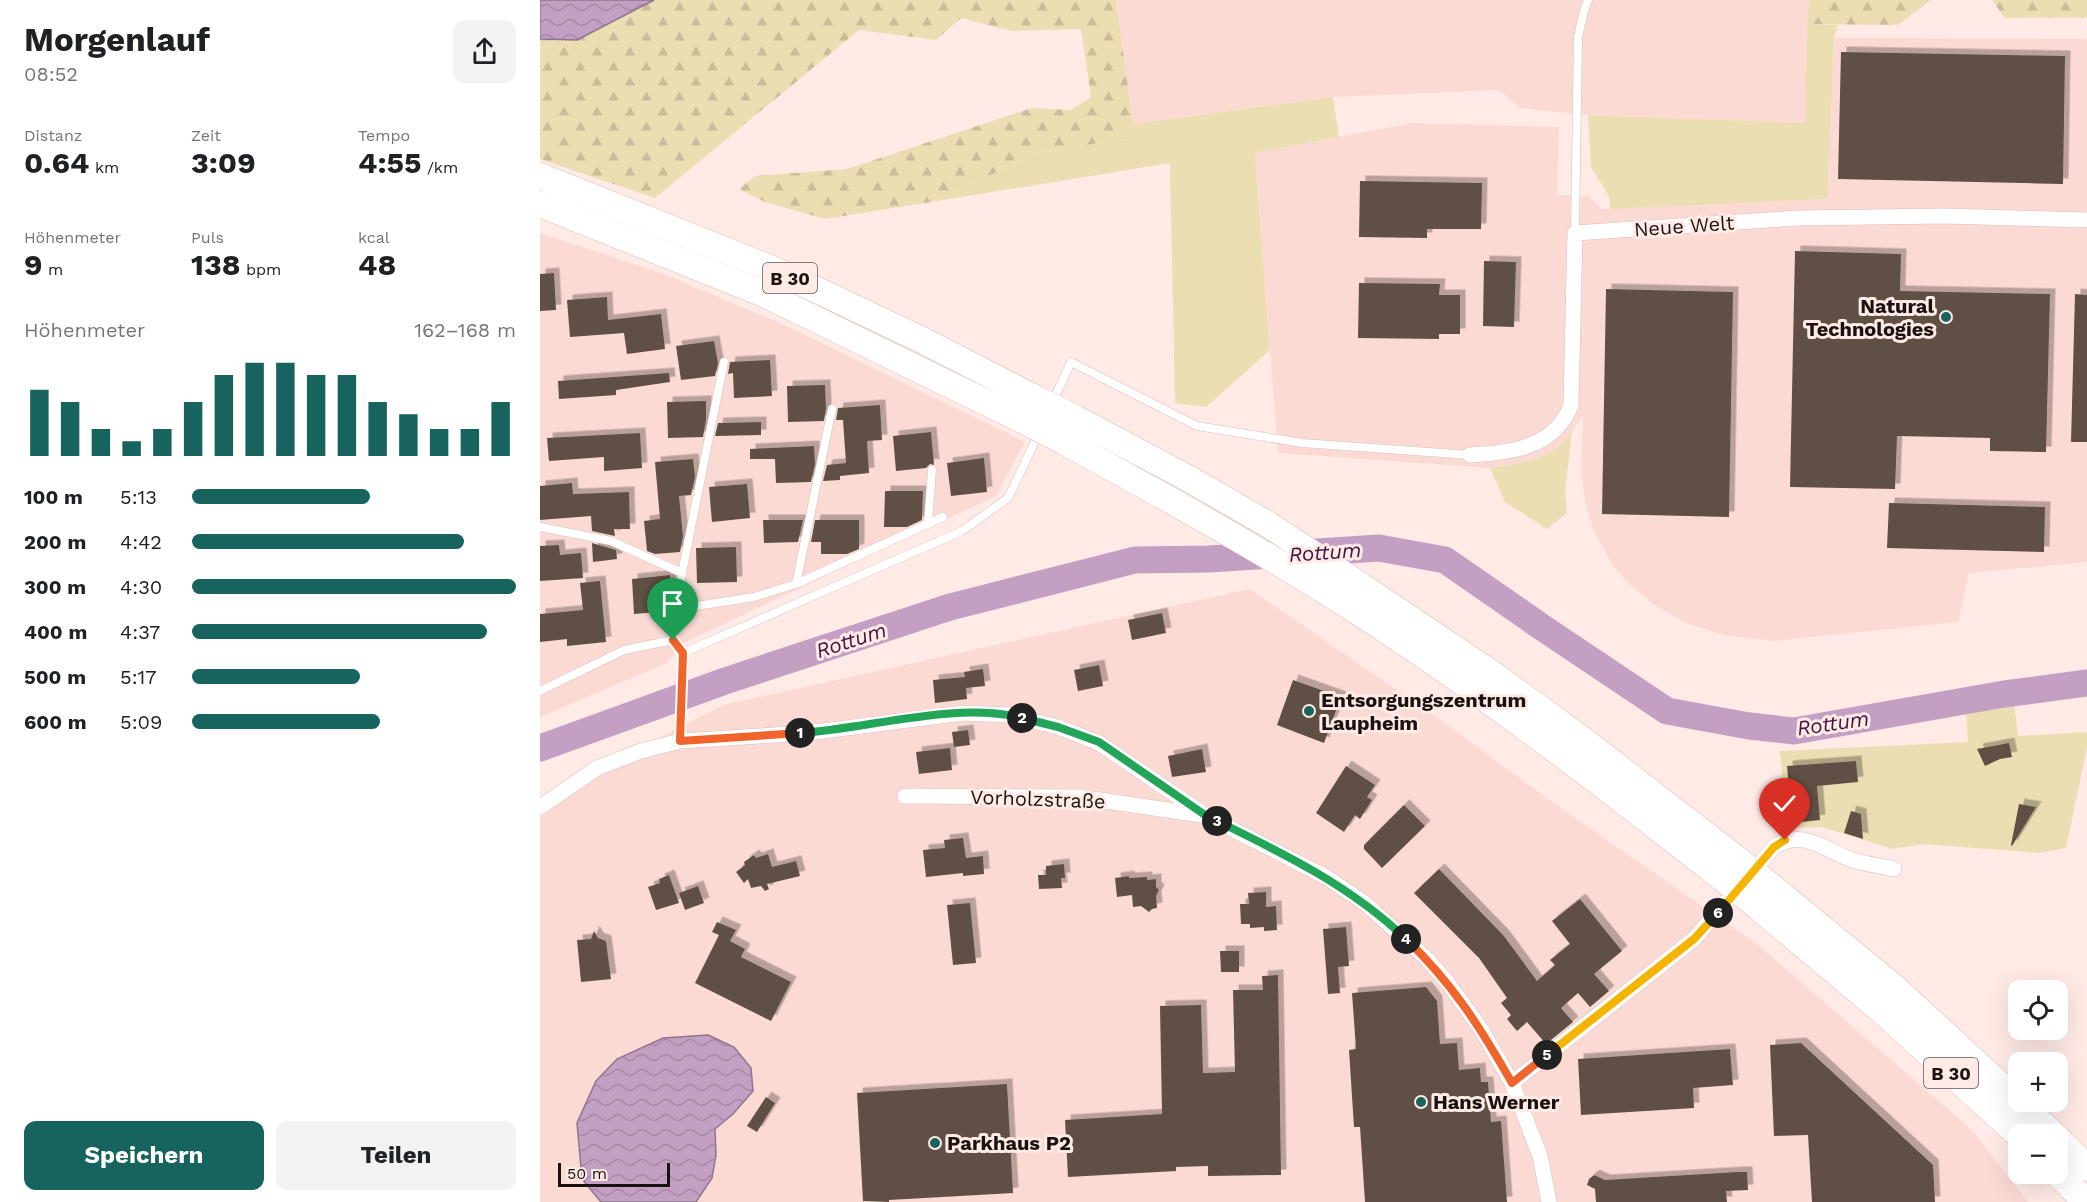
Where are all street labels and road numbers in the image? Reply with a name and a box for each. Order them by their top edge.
street label: Neue Welt [1633,210,1736,241]
road number: B 30 [763,263,817,293]
street label: Vorholzstraße [970,785,1106,813]
road number: B 30 [1924,1058,1978,1088]

